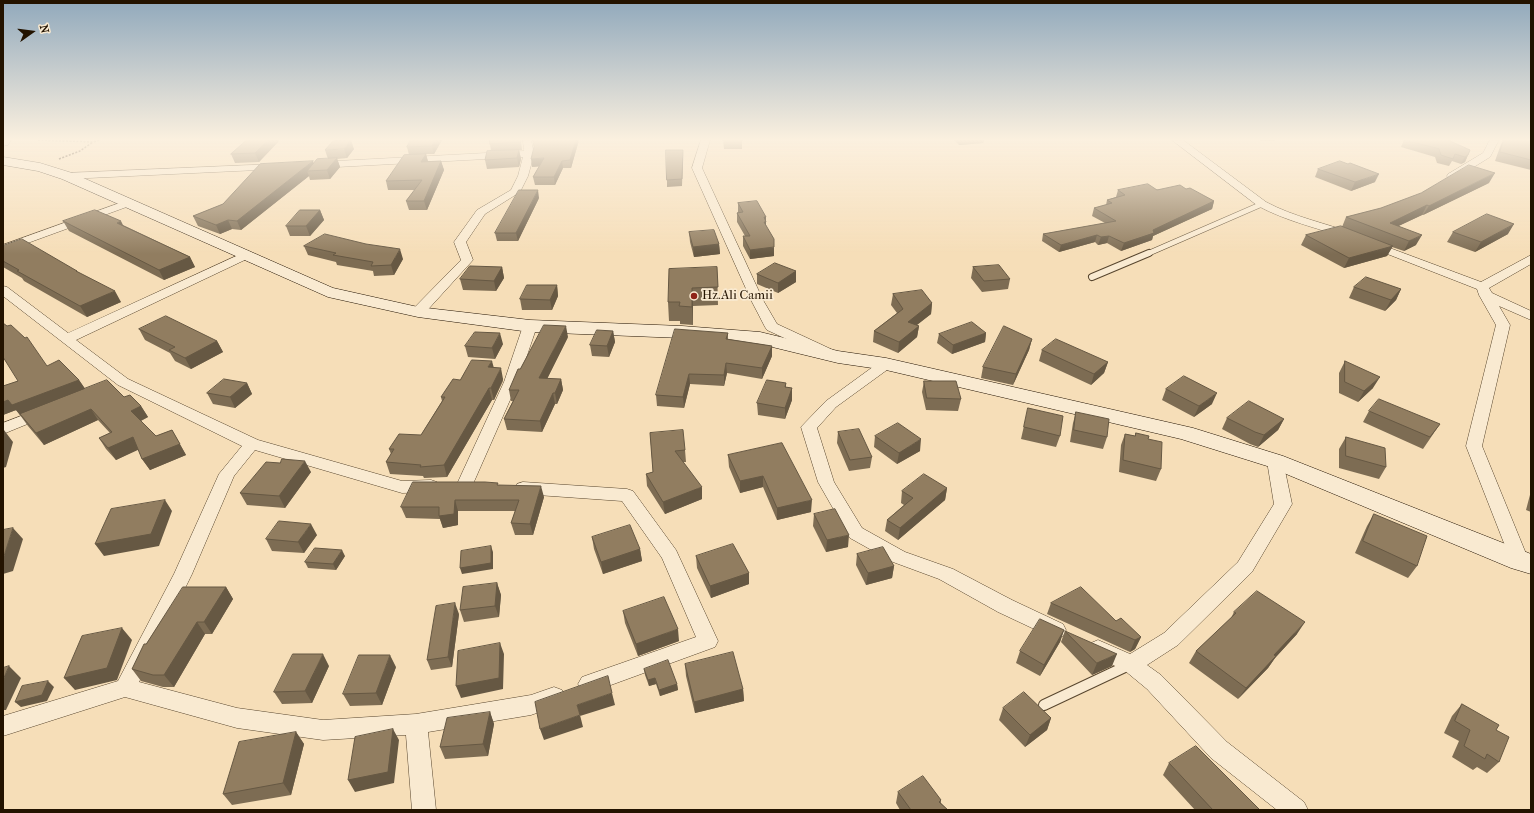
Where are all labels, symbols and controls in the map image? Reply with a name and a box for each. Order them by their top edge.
north arrow [12,12,52,52]
text: N [37,23,51,35]
place label: Hz.Ali Camii [702,288,773,304]
marker: Hz.Ali Camii [689,291,699,301]

